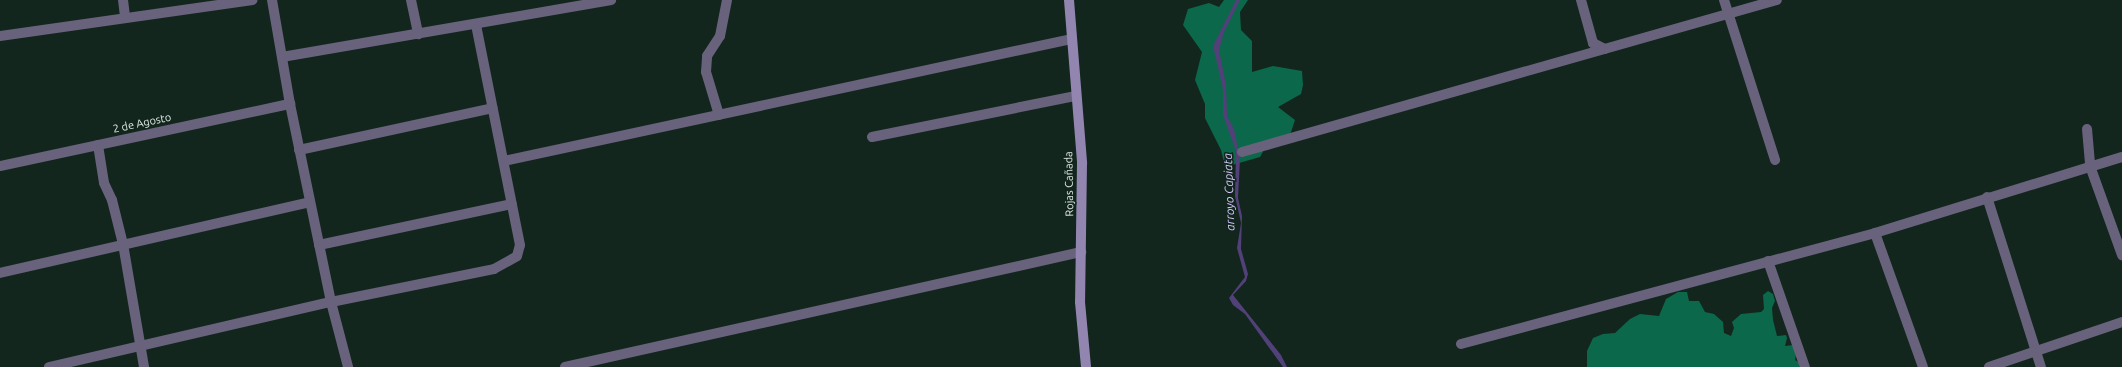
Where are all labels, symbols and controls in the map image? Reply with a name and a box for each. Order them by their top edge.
street label: 2 de Agosto [112,110,172,136]
street label: Rojas Cañada [1062,151,1076,217]
water label: arroyo Capiata [1220,153,1238,231]

